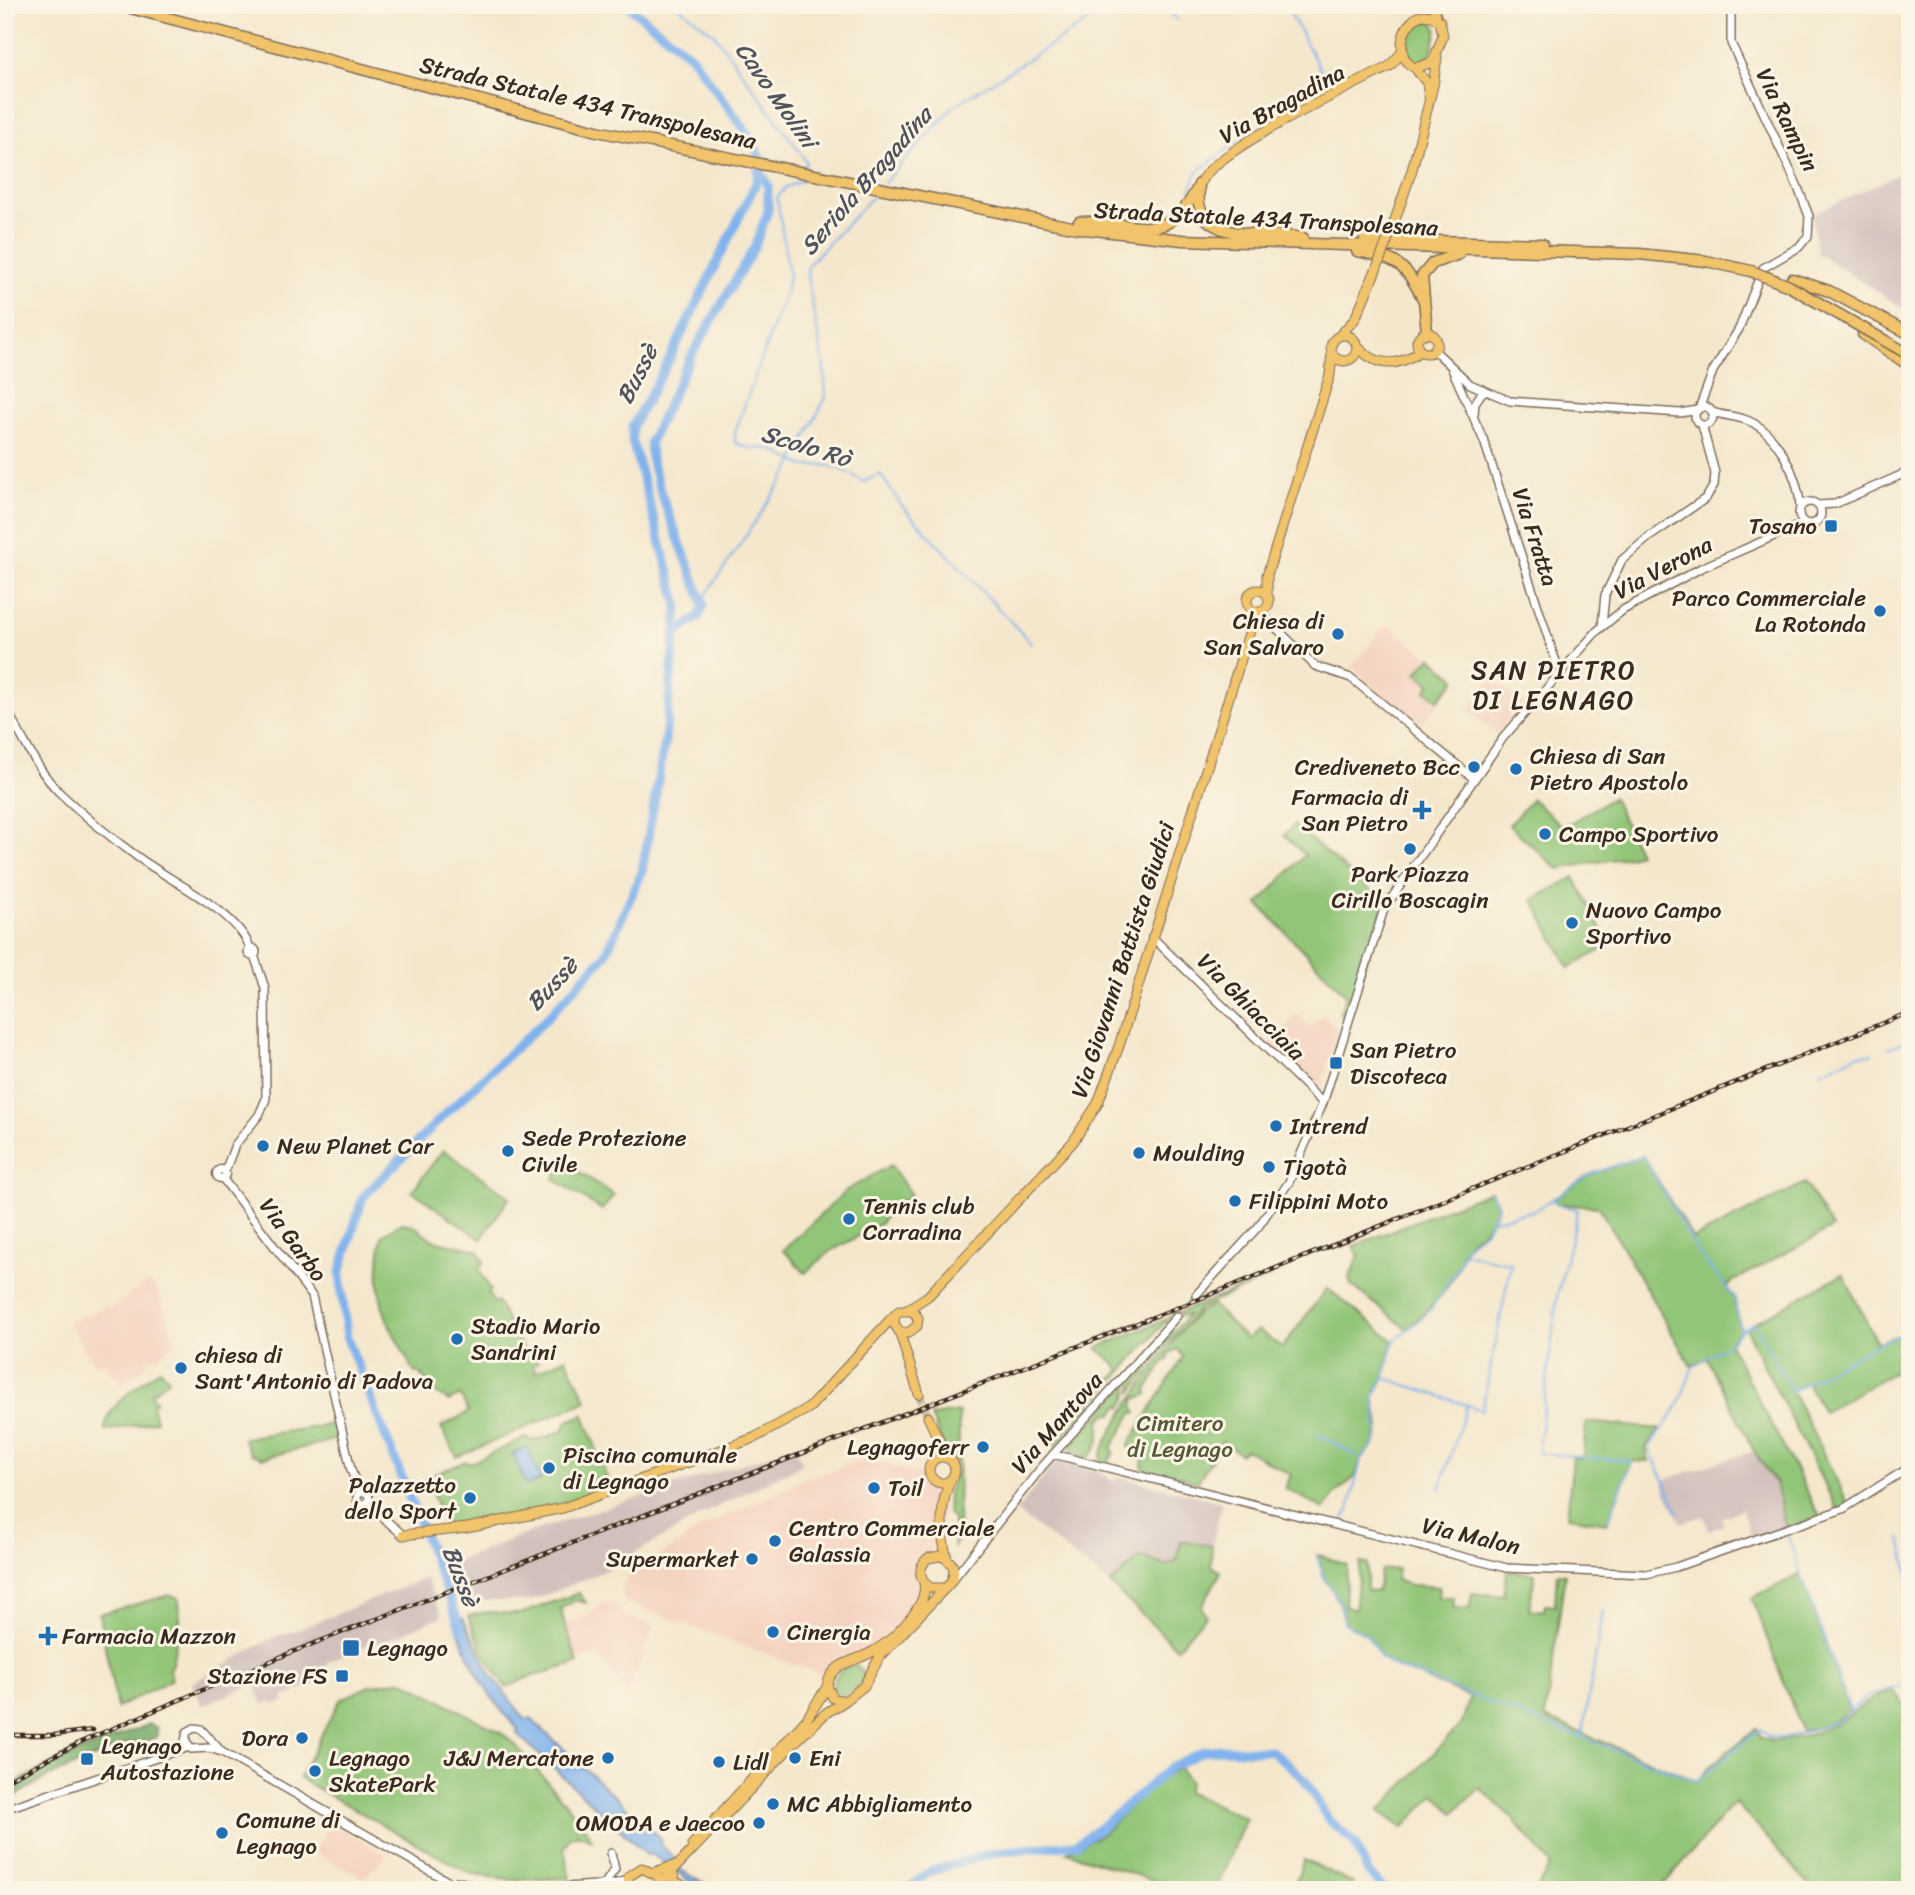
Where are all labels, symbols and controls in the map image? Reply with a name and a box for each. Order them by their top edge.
water label: Cavo Molini [724,33,831,161]
street label: Strada Statale 434 Transpolesana [416,44,761,162]
street label: Via Bragadina [1211,52,1353,156]
street label: Via Rampin [1744,61,1830,180]
water label: Seriola Bragadina [789,95,945,265]
street label: Strada Statale 434 Transpolesana [1093,190,1439,249]
water label: Bussè [604,334,671,411]
water label: Scolo Rò [756,413,858,480]
street label: Via Fratta [1500,482,1570,592]
place label: Tosano [1749,506,1817,547]
marker: Tosano [1823,518,1839,534]
street label: Via Verona [1606,524,1720,611]
place label: Parco Commerciale La Rotonda [1672,578,1866,645]
place label: Chiesa di San Salvaro [1204,601,1325,668]
marker: Parco Commerciale La Rotonda [1872,603,1888,619]
marker: Chiesa di San Salvaro [1330,626,1346,642]
district label: SAN PIETRO DI LEGNAGO [1471,647,1637,723]
place label: Chiesa di San Pietro Apostolo [1530,736,1688,803]
place label: Crediveneto Bcc [1295,747,1461,788]
marker: Crediveneto Bcc [1466,759,1482,775]
marker: Chiesa di San Pietro Apostolo [1508,761,1524,777]
place label: Farmacia di San Pietro [1291,777,1409,844]
marker: Farmacia di San Pietro [1414,802,1430,818]
place label: Campo Sportivo [1559,814,1719,855]
street label: Via Giovanni Battista Giudici [1059,816,1187,1103]
marker: Campo Sportivo [1537,826,1553,842]
marker: Park Piazza Cirillo Boscagin [1402,841,1418,857]
place label: Park Piazza Cirillo Boscagin [1331,854,1489,921]
place label: Nuovo Campo Sportivo [1586,890,1722,957]
marker: Nuovo Campo Sportivo [1564,915,1580,931]
street label: Via Ghiacciaia [1187,943,1316,1072]
water label: Bussè [515,945,590,1021]
place label: San Pietro Discoteca [1350,1030,1457,1097]
marker: San Pietro Discoteca [1328,1055,1344,1071]
place label: Intrend [1289,1106,1369,1147]
place label: Sede Protezione Civile [522,1118,687,1185]
marker: Intrend [1268,1118,1284,1134]
place label: New Planet Car [277,1126,435,1167]
place label: Moulding [1153,1133,1245,1174]
marker: New Planet Car [255,1138,271,1154]
marker: Sede Protezione Civile [500,1143,516,1159]
marker: Moulding [1131,1145,1147,1161]
place label: Tigotà [1283,1147,1347,1188]
marker: Tigotà [1261,1159,1277,1175]
place label: Filippini Moto [1249,1181,1388,1222]
place label: Tennis club Corradina [863,1186,975,1253]
street label: Via Garbo [248,1189,338,1291]
marker: Filippini Moto [1227,1193,1243,1209]
marker: Tennis club Corradina [841,1211,857,1227]
place label: Stadio Mario Sandrini [471,1306,600,1373]
marker: Stadio Mario Sandrini [449,1331,465,1347]
place label: chiesa di Sant'Antonio di Padova [195,1335,433,1402]
marker: chiesa di Sant'Antonio di Padova [173,1360,189,1376]
street label: Via Mantova [1000,1362,1114,1484]
park label: Cimitero di Legnago [1127,1403,1233,1470]
place label: Legnagoferr [847,1427,971,1468]
place label: Piscina comunale di Legnago [563,1435,737,1502]
marker: Legnagoferr [975,1439,991,1455]
marker: Piscina comunale di Legnago [541,1460,557,1476]
place label: Palazzetto dello Sport [345,1465,458,1532]
place label: Toil [888,1468,924,1509]
marker: Toil [866,1480,882,1496]
marker: Palazzetto dello Sport [462,1490,478,1506]
street label: Via Malon [1418,1505,1524,1567]
place label: Centro Commerciale Galassia [789,1508,995,1575]
marker: Centro Commerciale Galassia [767,1533,783,1549]
water label: Bussè [430,1539,493,1615]
place label: Supermarket [606,1539,740,1580]
marker: Supermarket [744,1551,760,1567]
place label: Cinergia [787,1612,871,1653]
place label: Farmacia Mazzon [62,1616,237,1657]
marker: Cinergia [765,1624,781,1640]
marker: Farmacia Mazzon [40,1628,56,1644]
place label: Legnago [367,1628,448,1669]
marker: Legnago [341,1638,361,1658]
place label: Stazione FS [207,1656,328,1697]
marker: Stazione FS [334,1668,350,1684]
place label: Dora [242,1718,288,1759]
place label: Legnago Autostazione [100,1726,234,1793]
marker: Dora [294,1730,310,1746]
place label: Legnago SkatePark [329,1738,437,1805]
place label: J&J Mercatone [443,1738,594,1779]
place label: Eni [809,1738,841,1779]
place label: Lidl [733,1742,769,1783]
marker: J&J Mercatone [600,1750,616,1766]
marker: Eni [787,1750,803,1766]
marker: Legnago Autostazione [79,1751,95,1767]
marker: Lidl [711,1754,727,1770]
marker: Legnago SkatePark [307,1763,323,1779]
place label: MC Abbigliamento [787,1784,973,1825]
marker: MC Abbigliamento [765,1796,781,1812]
place label: Comune di Legnago [236,1800,341,1867]
place label: OMODA e Jaecoo [576,1803,745,1844]
marker: OMODA e Jaecoo [751,1815,767,1831]
marker: Comune di Legnago [214,1825,230,1841]

